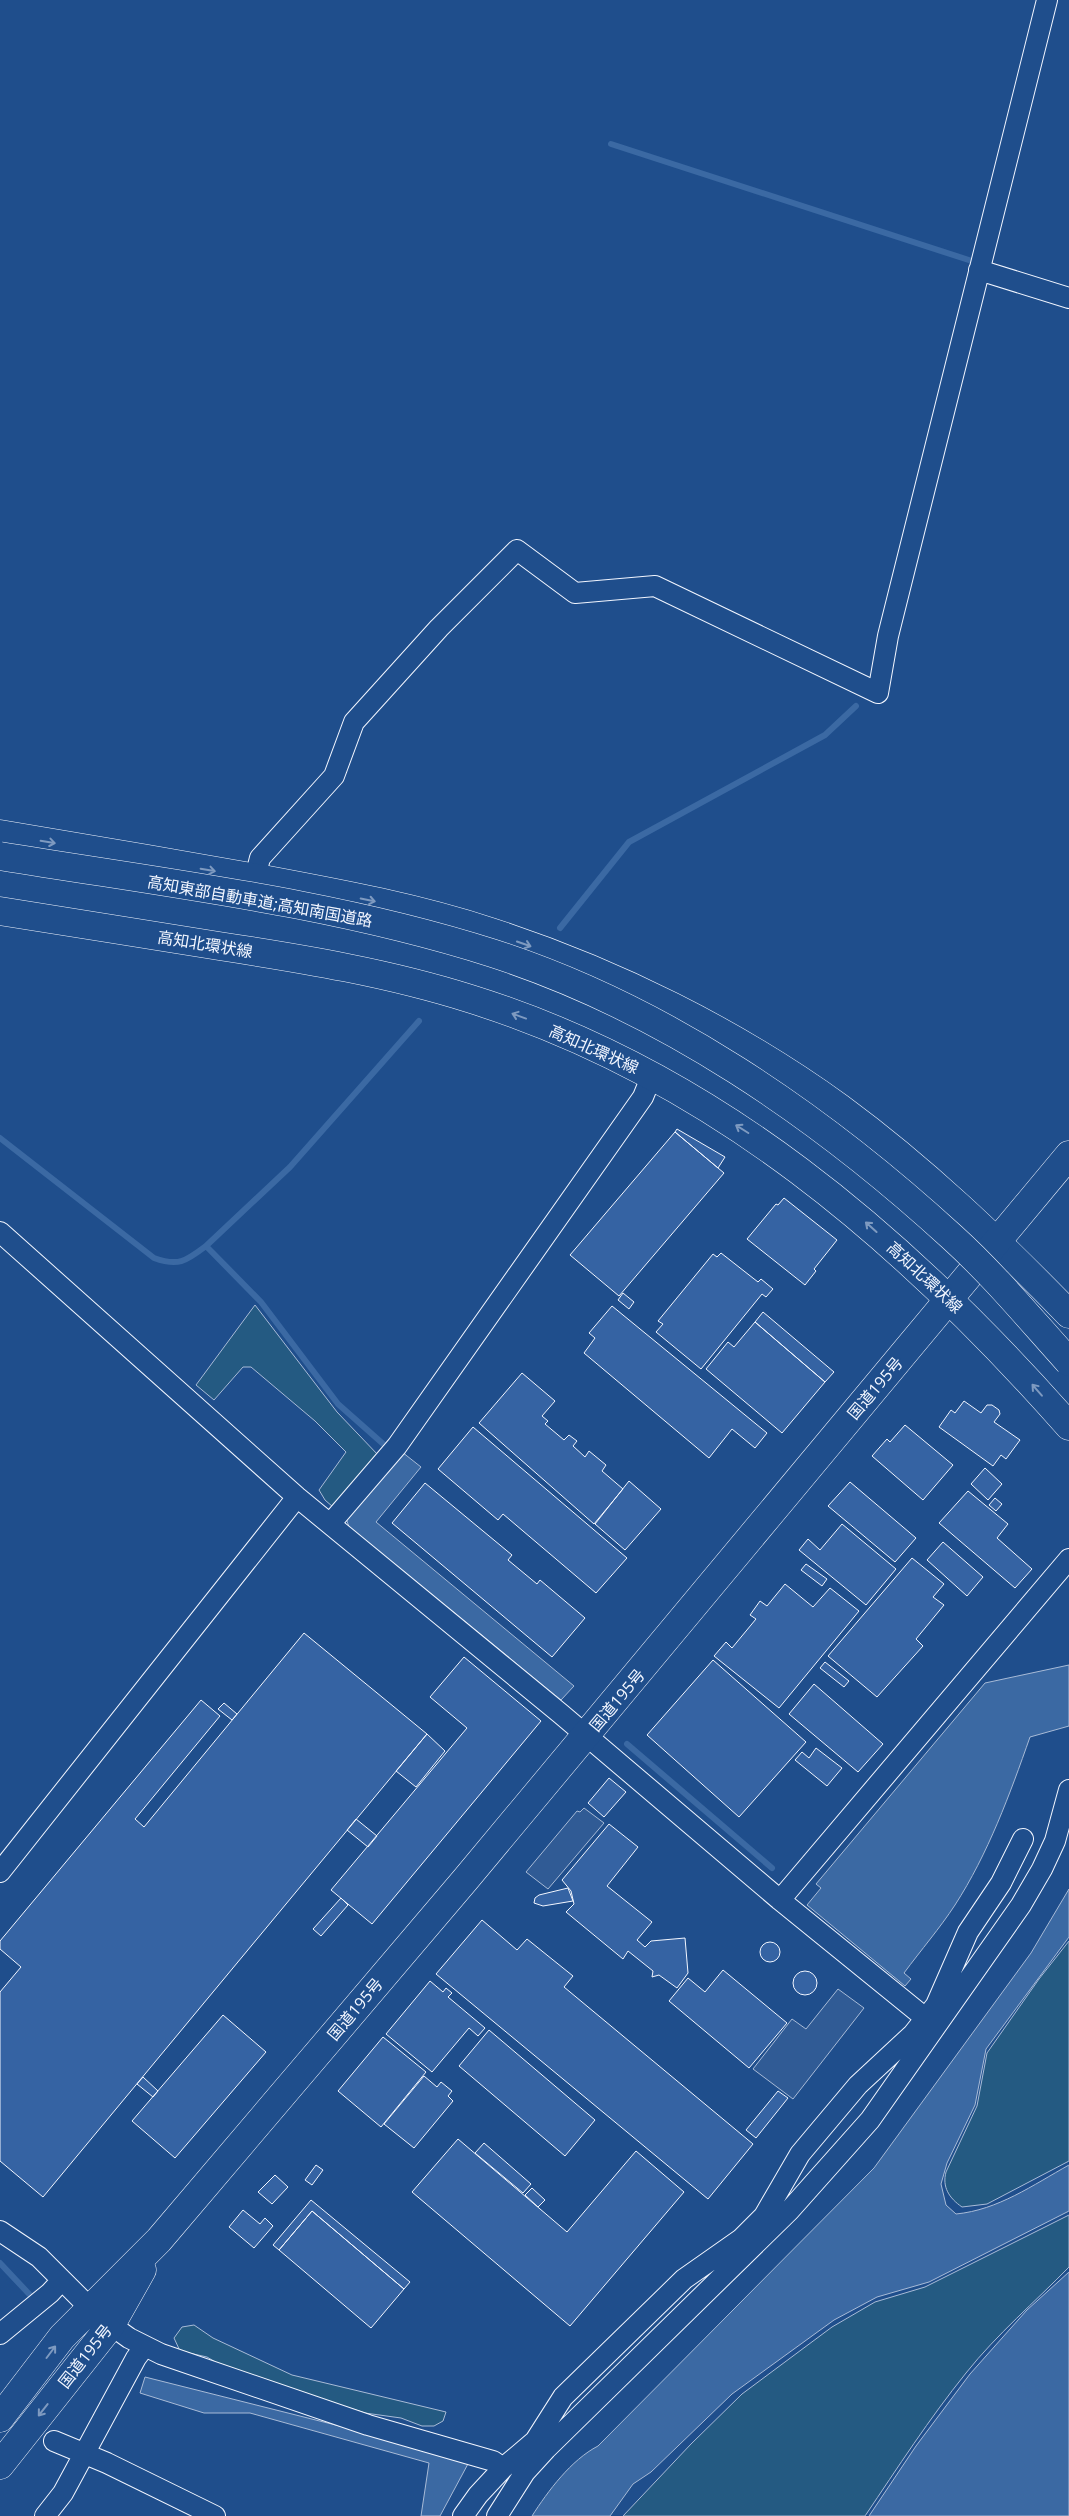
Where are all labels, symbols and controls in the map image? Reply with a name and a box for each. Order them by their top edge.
one-way arrow [40,838,56,848]
one-way arrow [200,865,216,875]
street label: 高知東部自動車道;高知南国道路 [146,870,374,932]
one-way arrow [359,896,375,905]
street label: 高知北環状線 [156,926,254,962]
one-way arrow [516,940,532,949]
one-way arrow [512,1011,527,1020]
street label: 高知北環状線 [546,1019,642,1079]
one-way arrow [735,1124,749,1134]
one-way arrow [864,1221,877,1233]
street label: 高知北環状線 [882,1236,968,1318]
street label: 国道195号 [842,1352,908,1424]
one-way arrow [1031,1383,1043,1396]
street label: 国道195号 [584,1664,650,1736]
street label: 国道195号 [322,1973,388,2045]
street label: 国道195号 [53,2319,117,2393]
one-way arrow [45,2345,56,2358]
one-way arrow [37,2403,48,2416]

